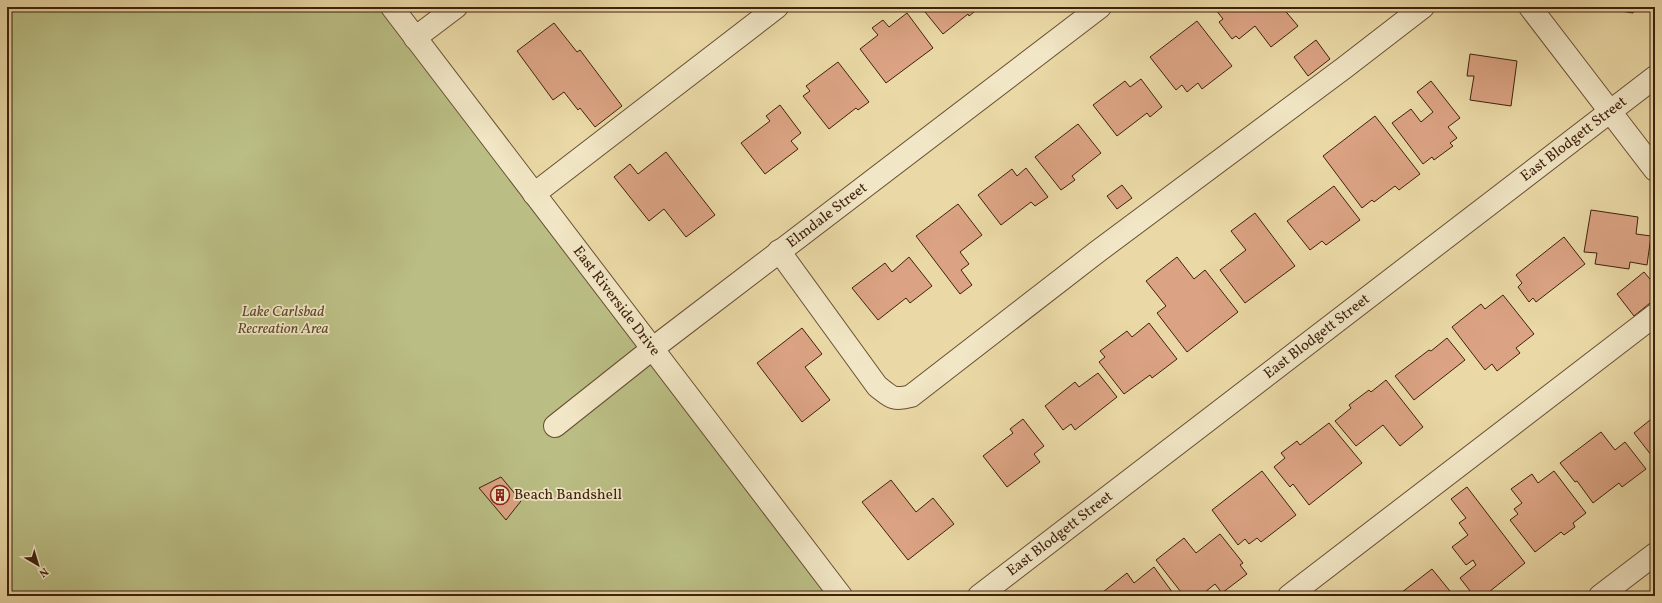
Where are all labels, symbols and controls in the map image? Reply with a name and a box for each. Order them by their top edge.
street label: East Blodgett Street [1516,92,1631,187]
street label: Elmdale Street [782,178,872,253]
street label: East Riverside Drive [568,242,665,361]
street label: East Blodgett Street [1259,289,1374,384]
park label: Lake Carlsbad Recreation Area [237,302,329,340]
building icon: Beach Bandshell [489,484,511,506]
place label: Beach Bandshell [514,485,622,506]
street label: East Blodgett Street [1002,486,1117,582]
north arrow [18,545,58,585]
text: N [35,563,51,580]

